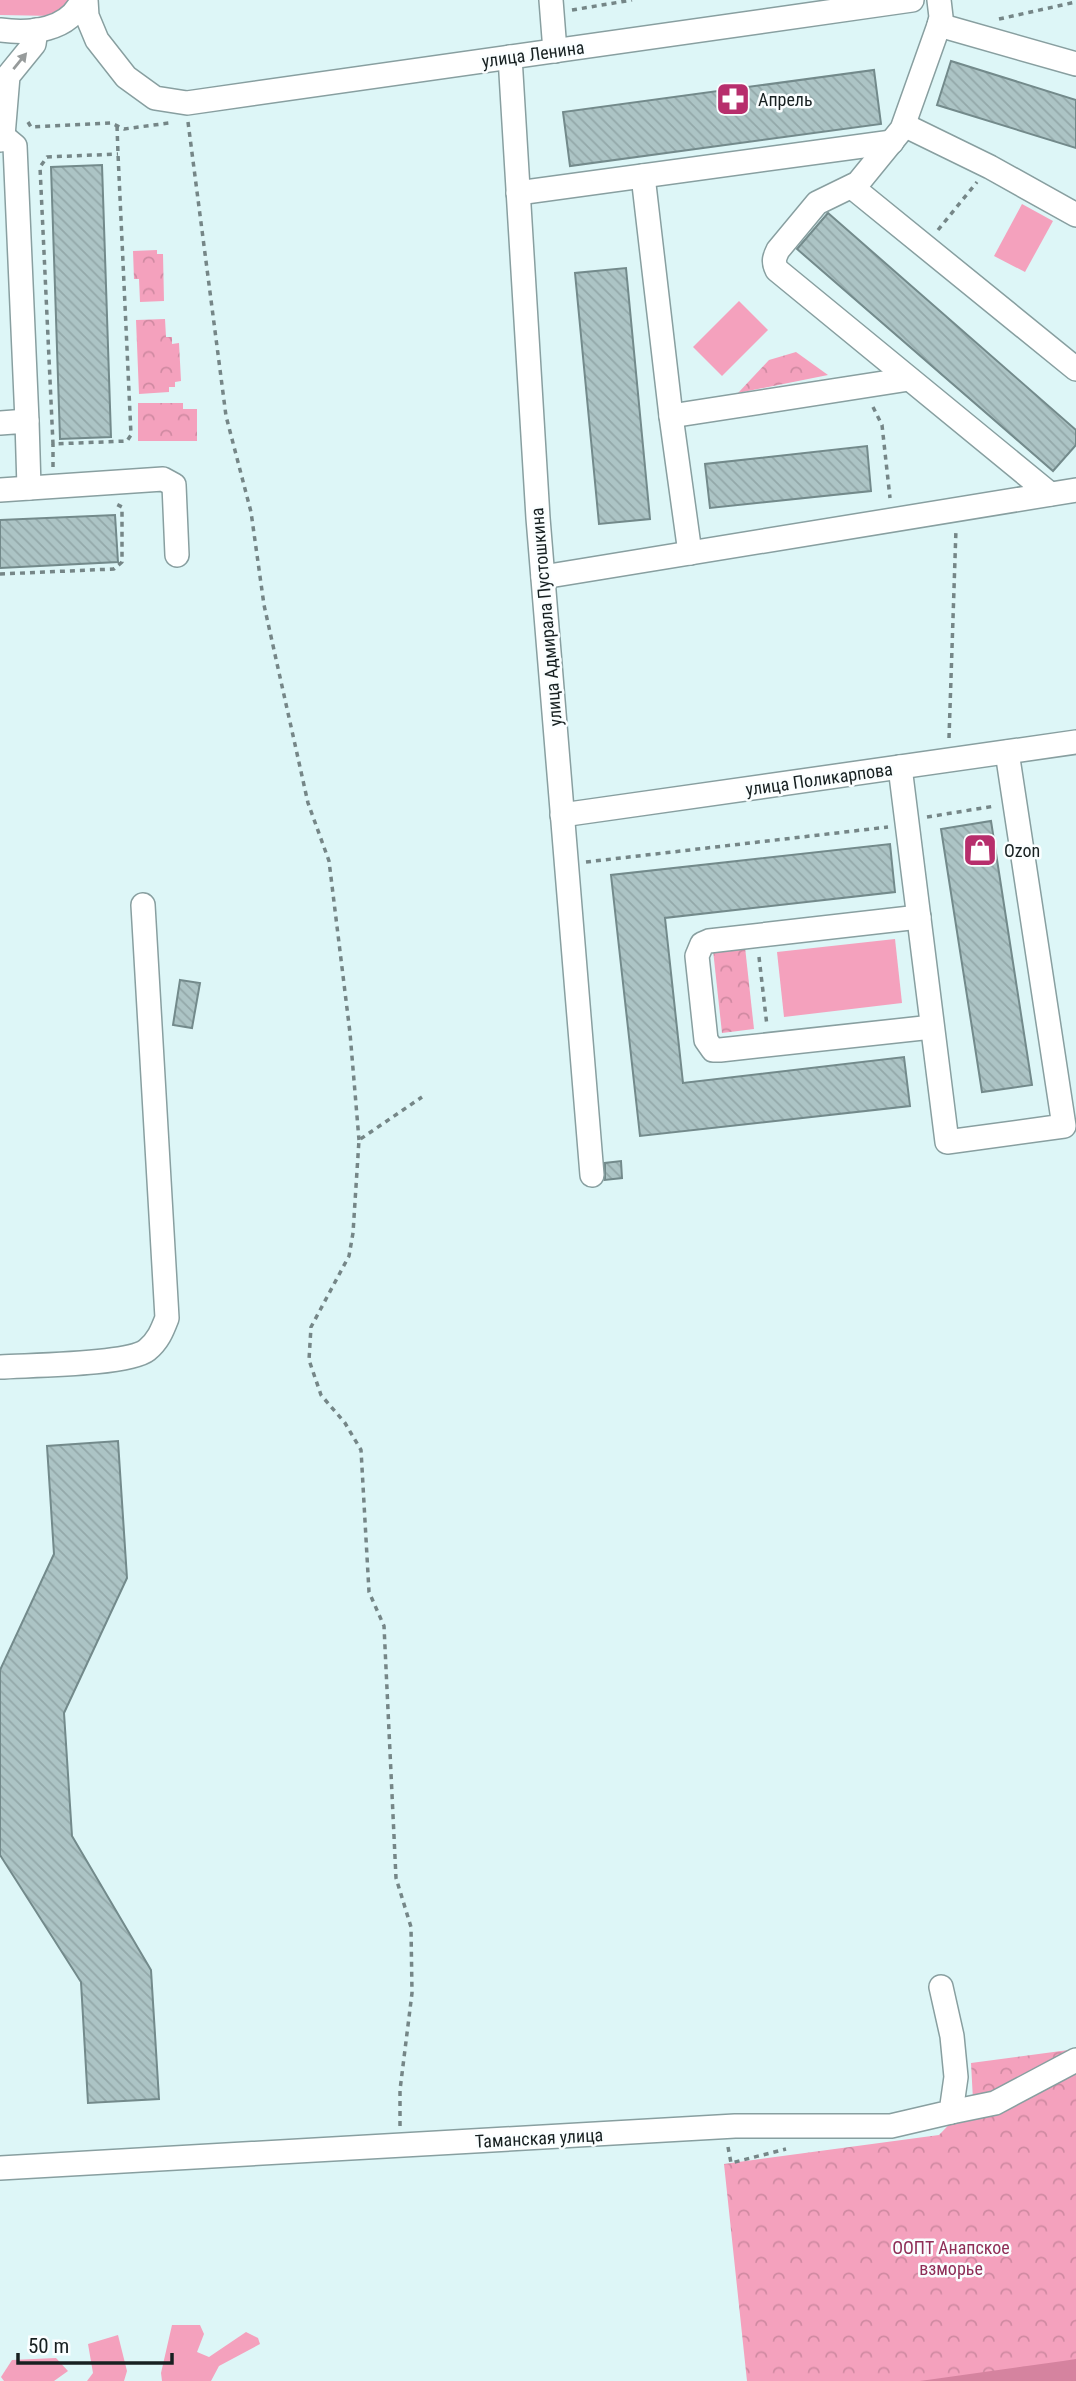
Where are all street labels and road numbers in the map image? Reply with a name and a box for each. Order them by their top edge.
street label: улица Ленина [480,36,586,72]
street label: улица Адмирала Пустошкина [526,507,566,727]
street label: улица Поликарпова [744,758,894,800]
street label: Таманская улица [474,2124,604,2152]

